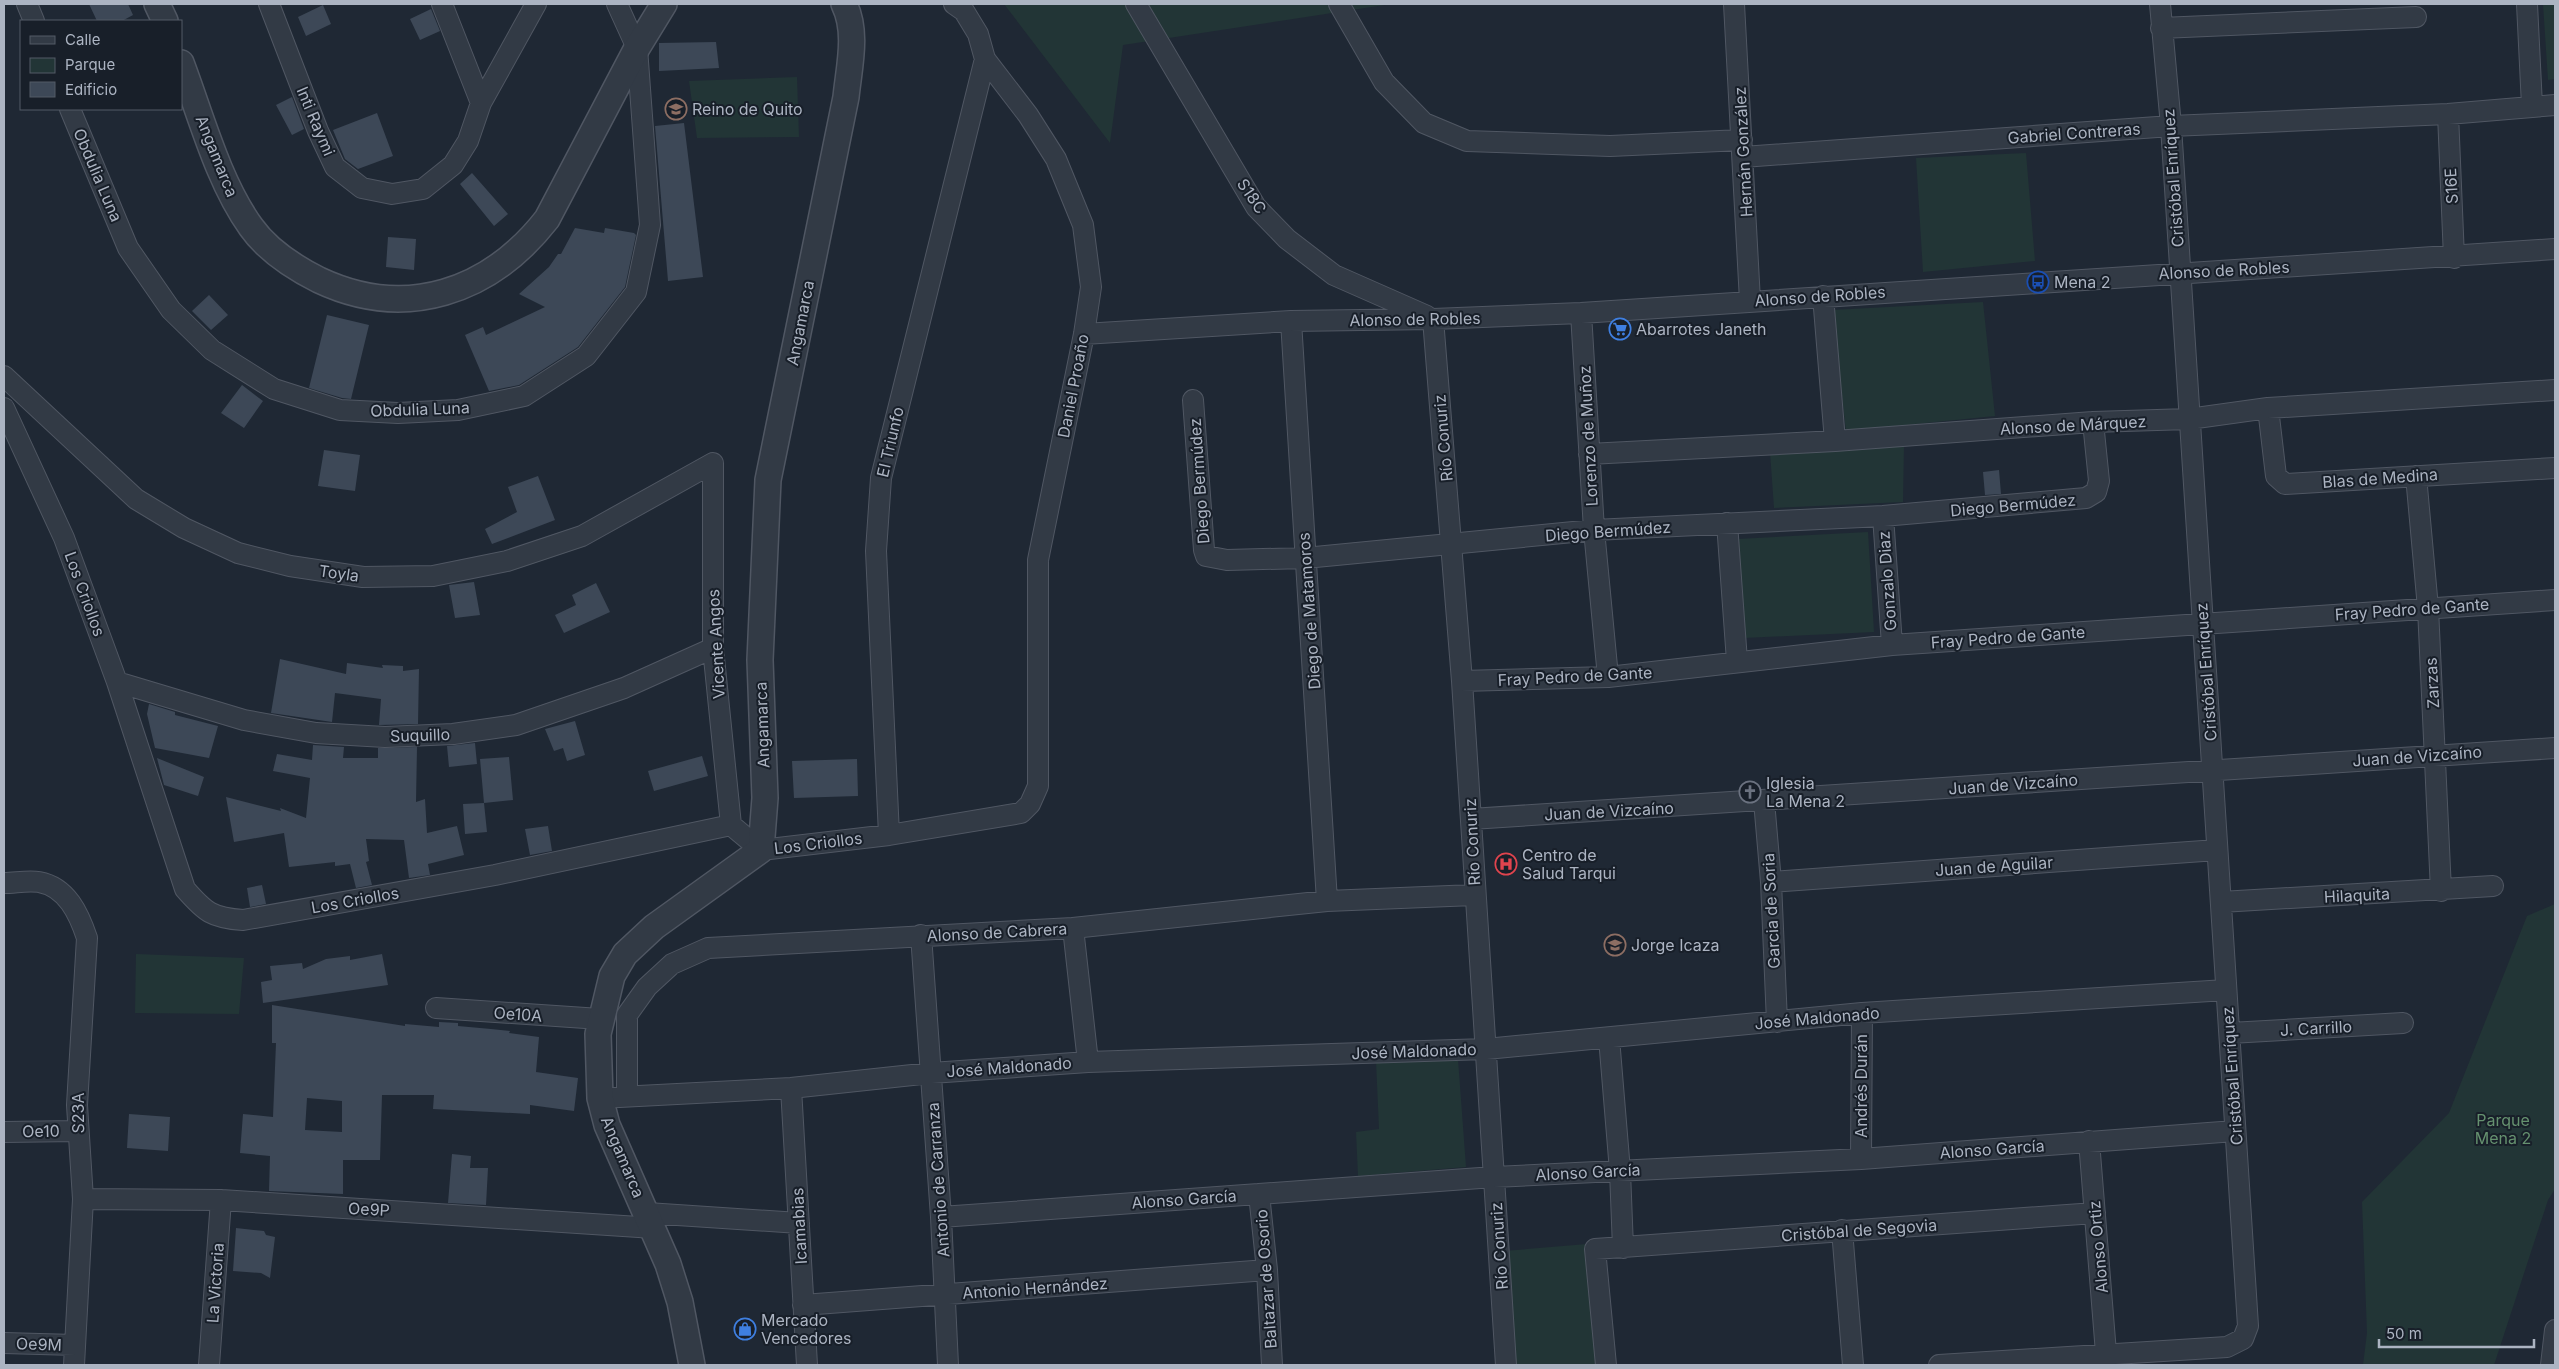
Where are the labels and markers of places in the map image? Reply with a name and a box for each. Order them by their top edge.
school or university icon: Reino de Quito [664,97,688,121]
place label: Reino de Quito [692,99,803,119]
bus stop icon: Mena 2 [2026,270,2050,294]
place label: Mena 2 [2054,272,2110,292]
supermarket icon: Abarrotes Janeth [1608,317,1632,341]
place label: Abarrotes Janeth [1636,319,1767,339]
place label: Iglesia La Mena 2 [1766,773,1845,811]
church icon: Iglesia La Mena 2 [1738,780,1762,804]
place label: Centro de Salud Tarqui [1522,845,1616,883]
hospital icon: Centro de Salud Tarqui [1494,852,1518,876]
school or university icon: Jorge Icaza [1603,933,1627,957]
place label: Jorge Icaza [1631,935,1720,955]
place label: Mercado Vencedores [761,1310,851,1348]
shop icon: Mercado Vencedores [733,1317,757,1341]

